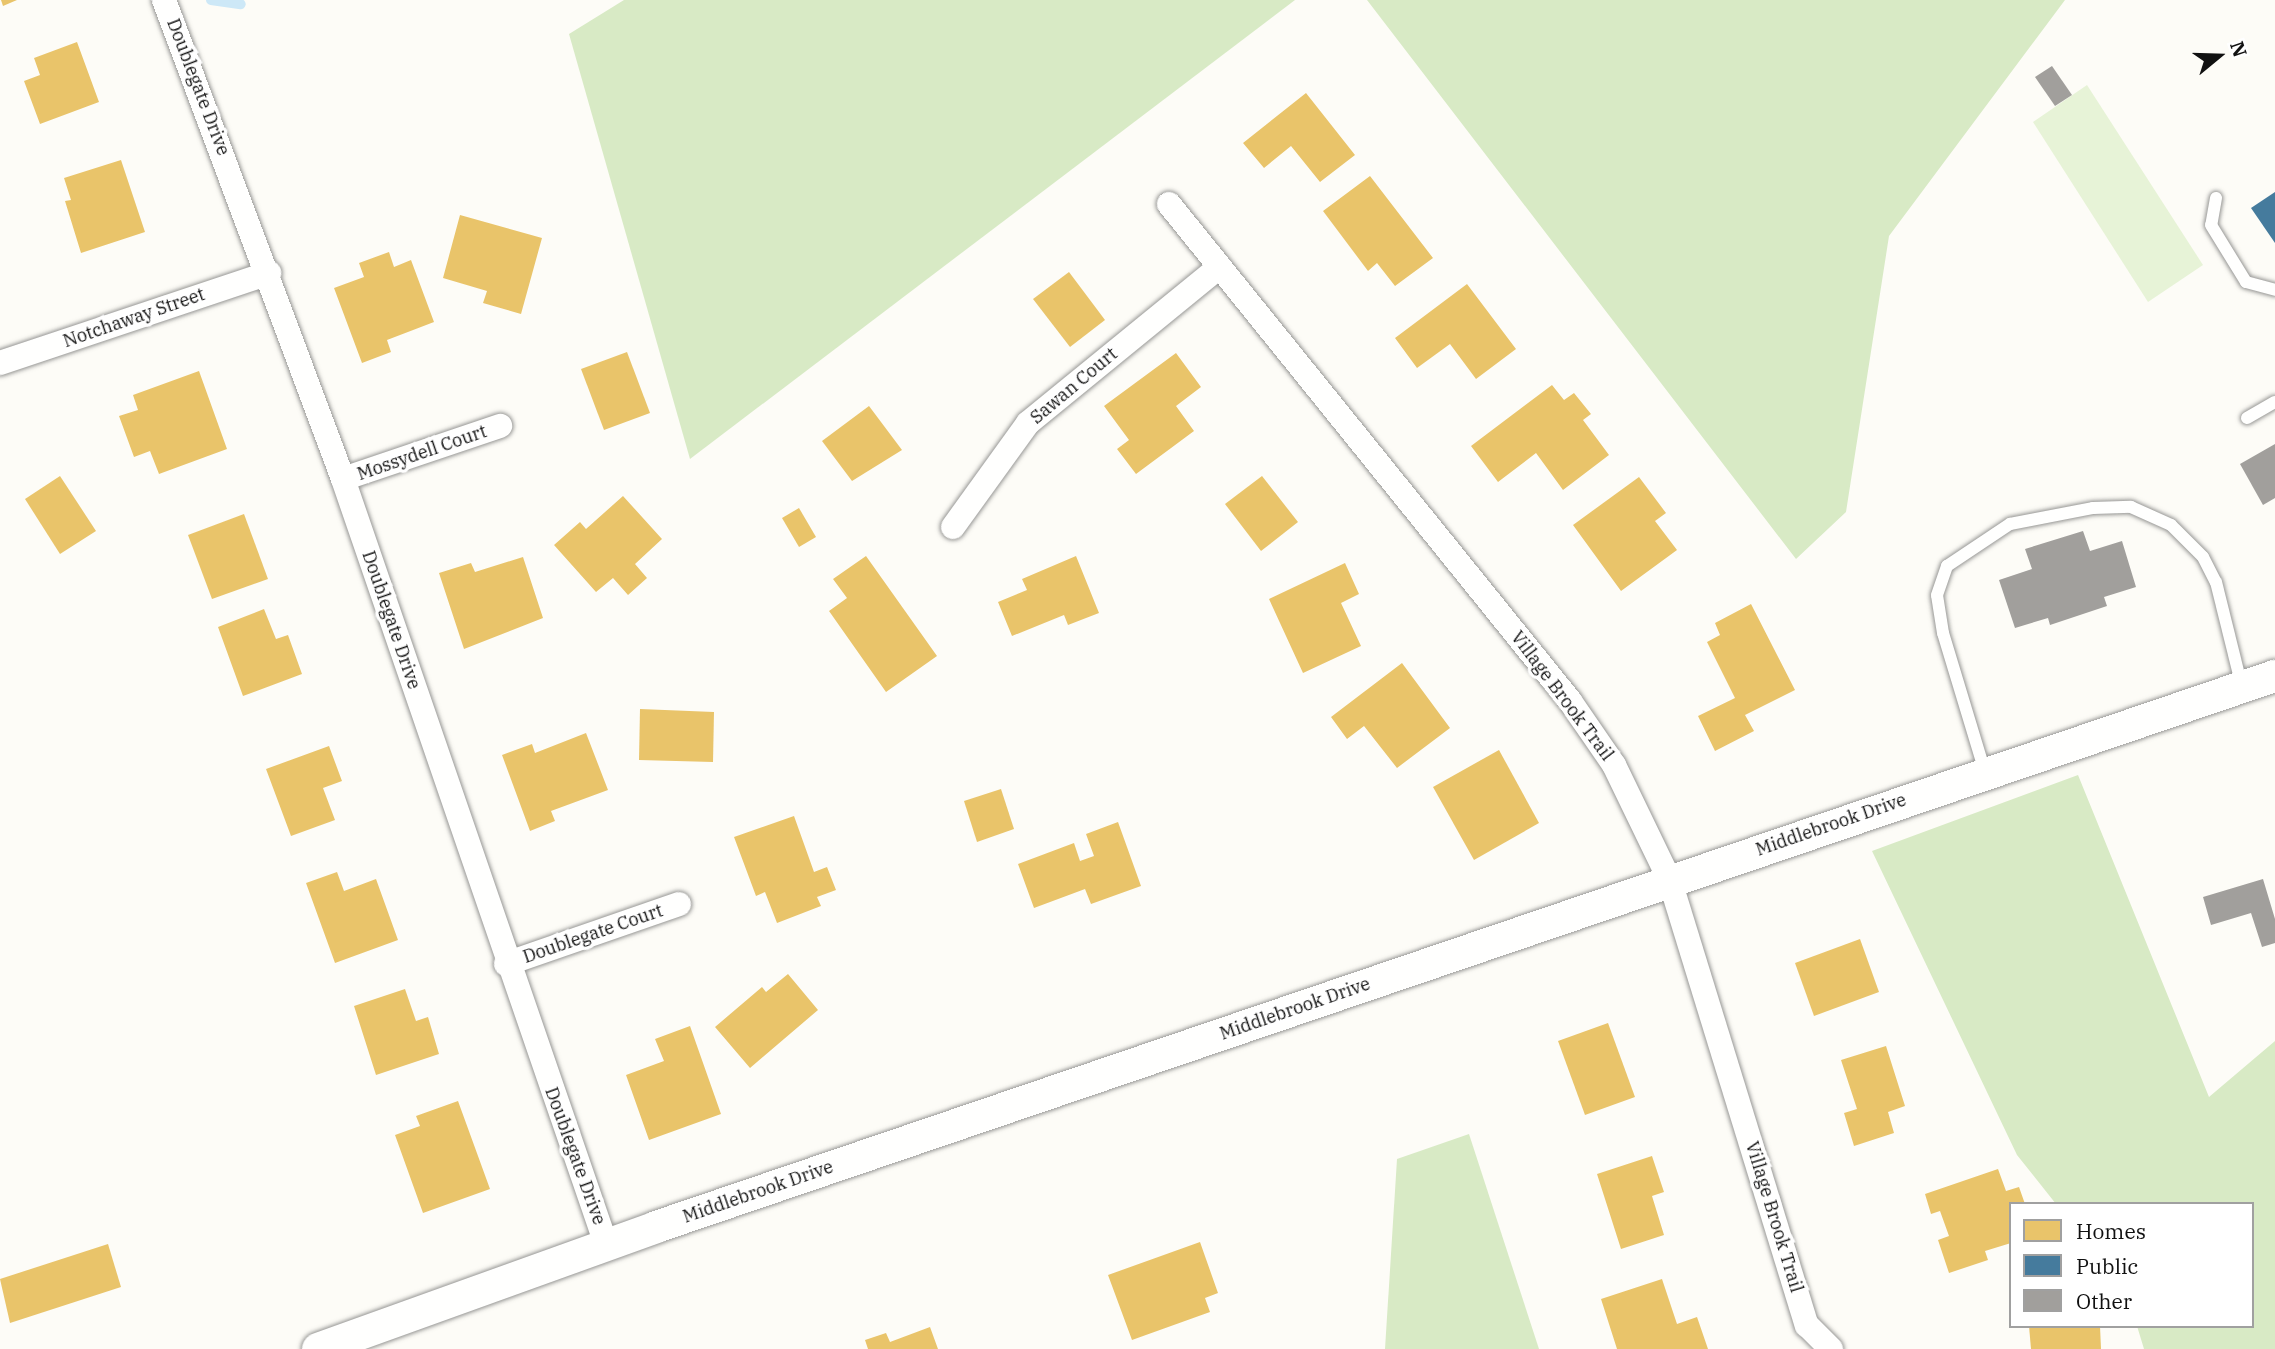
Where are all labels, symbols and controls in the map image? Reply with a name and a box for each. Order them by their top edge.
street label: Doublegate Drive [162,16,234,158]
north arrow [2184,21,2254,91]
text: N [2225,38,2253,60]
street label: Notchaway Street [60,284,208,352]
street label: Sawan Court [1026,343,1122,429]
street label: Mossydell Court [354,421,490,485]
street label: Doublegate Drive [357,548,425,692]
street label: Village Brook Trail [1506,627,1618,765]
street label: Middlebrook Drive [1753,789,1909,861]
street label: Doublegate Court [520,900,666,968]
street label: Middlebrook Drive [1217,973,1373,1045]
street label: Doublegate Drive [540,1084,610,1228]
street label: Village Brook Trail [1741,1139,1807,1295]
street label: Middlebrook Drive [680,1156,836,1228]
legend [2009,1202,2254,1328]
text: Homes [2076,1217,2146,1245]
text: Public [2076,1252,2138,1280]
text: Other [2076,1287,2132,1315]

